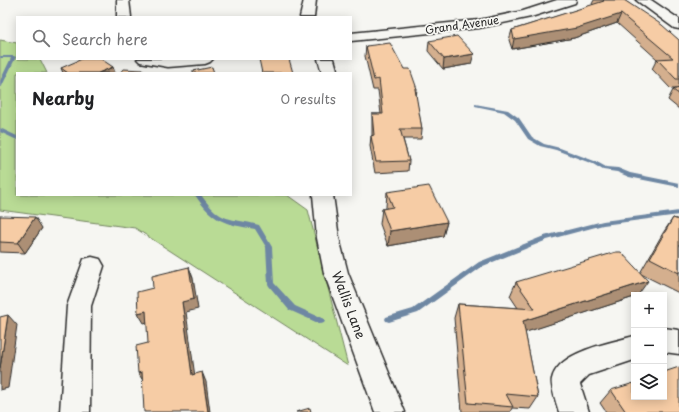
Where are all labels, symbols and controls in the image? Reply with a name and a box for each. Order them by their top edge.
street label: Grand Avenue [424,11,500,38]
search box [16,16,352,60]
icon: search [30,27,52,49]
text: Search here [62,27,148,50]
text: Nearby [32,85,94,111]
text: 0 results [281,89,336,108]
street label: Wallis Lane [328,268,371,342]
map controls [631,292,667,400]
button: + [631,292,667,328]
button: − [631,328,667,364]
button: layers [631,364,667,400]

